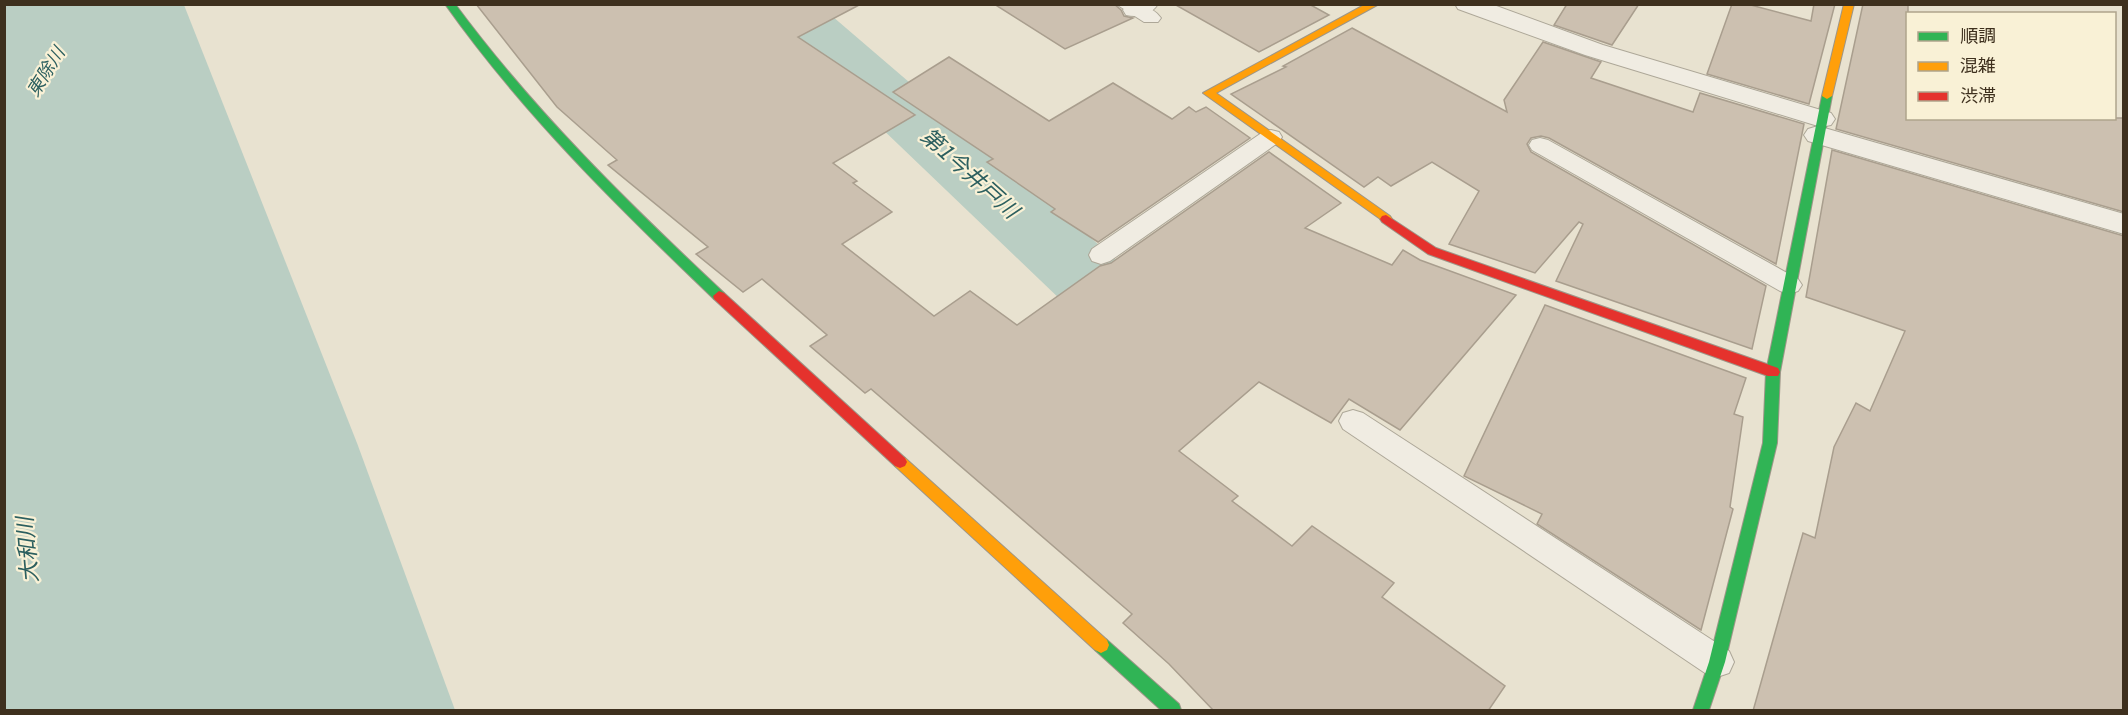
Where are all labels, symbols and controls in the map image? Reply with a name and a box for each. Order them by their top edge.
legend [1906,12,2116,120]
text: 順調 [1960,21,1996,47]
water label: 東除川 [19,39,71,101]
text: 混雑 [1960,51,1996,77]
text: 渋滞 [1960,81,1996,107]
water label: 第1今井戸川 [915,119,1029,226]
water label: 大和川 [6,514,44,584]

